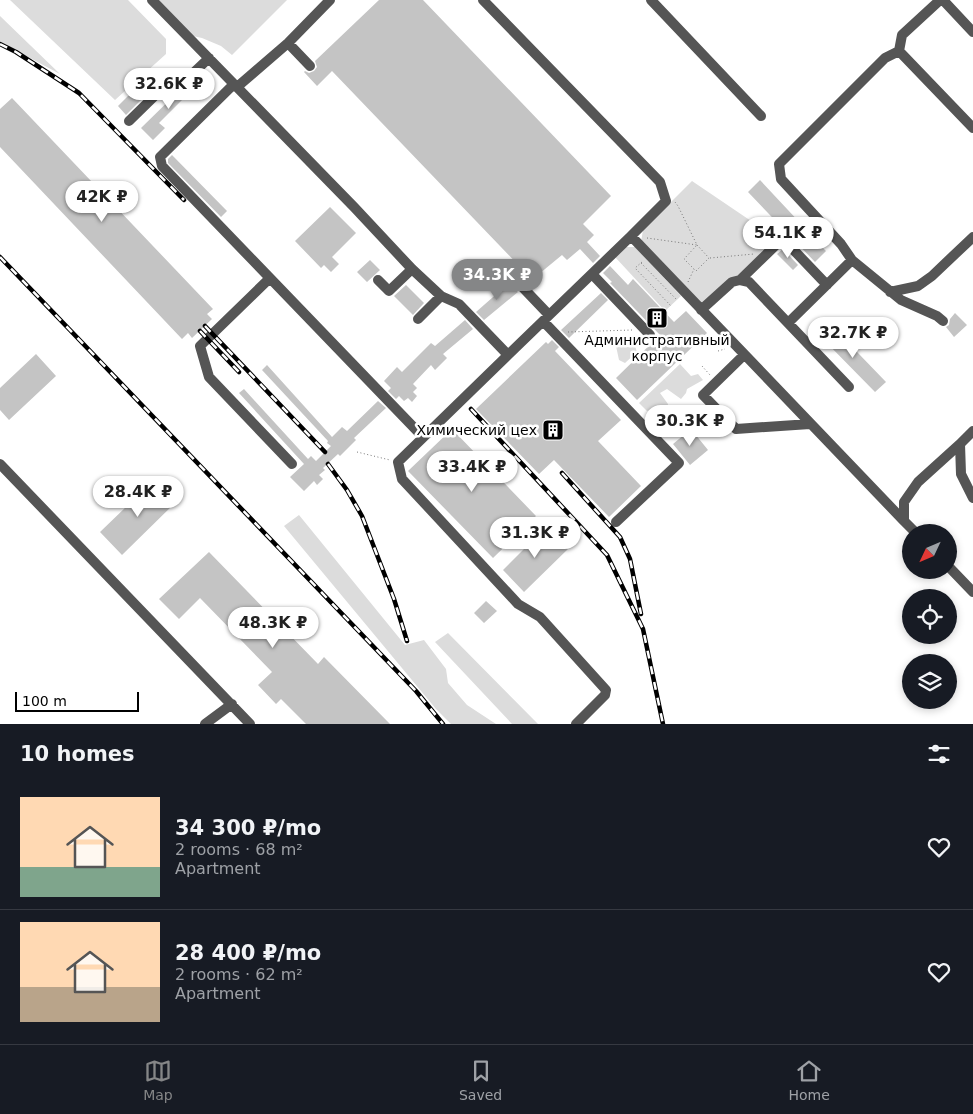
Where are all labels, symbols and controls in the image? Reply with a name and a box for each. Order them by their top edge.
pin: 32.6K ₽ [123,68,215,110]
text: 32.6K ₽ [135,74,203,93]
pin: 42K ₽ [67,180,137,223]
text: 42K ₽ [76,187,128,206]
pin: 54.1K ₽ [742,216,834,259]
text: 54.1K ₽ [754,223,822,242]
pin: 34.3K ₽ [451,258,543,301]
text: 34.3K ₽ [463,265,531,284]
building icon: Административный корпус [645,306,669,330]
pin: 32.7K ₽ [807,316,899,359]
text: 32.7K ₽ [819,323,887,342]
place label: Административный корпус [584,332,730,364]
pin: 30.3K ₽ [644,404,736,447]
text: 30.3K ₽ [656,411,724,430]
building icon: Химический цех [541,418,565,442]
place label: Химический цех [417,422,537,438]
pin: 33.4K ₽ [426,450,518,493]
text: 33.4K ₽ [438,457,506,476]
pin: 28.4K ₽ [92,476,184,518]
text: 28.4K ₽ [104,482,172,501]
pin: 31.3K ₽ [489,516,581,559]
text: 31.3K ₽ [501,523,569,542]
north arrow [902,524,958,579]
map controls [902,524,957,709]
button: locate [902,589,957,644]
pin: 48.3K ₽ [227,606,319,649]
text: 48.3K ₽ [239,613,307,632]
button: layers [902,654,957,709]
scale bar [15,689,139,712]
text: 100 m [22,693,67,709]
icon: filters [925,740,953,768]
text: 10 homes [20,742,135,766]
text: 34 300 ₽/mo [175,816,321,840]
icon: home [60,817,120,877]
icon: heart [925,833,953,861]
text: 2 rooms · 68 m² [175,840,303,859]
text: Apartment [175,859,261,878]
text: 28 400 ₽/mo [175,941,321,965]
icon: home [60,942,120,1002]
icon: heart [925,958,953,986]
text: 2 rooms · 62 m² [175,965,303,984]
text: Apartment [175,984,261,1003]
tab: Map [143,1057,173,1103]
tab: Saved [459,1057,502,1103]
tab: Home [789,1057,830,1103]

